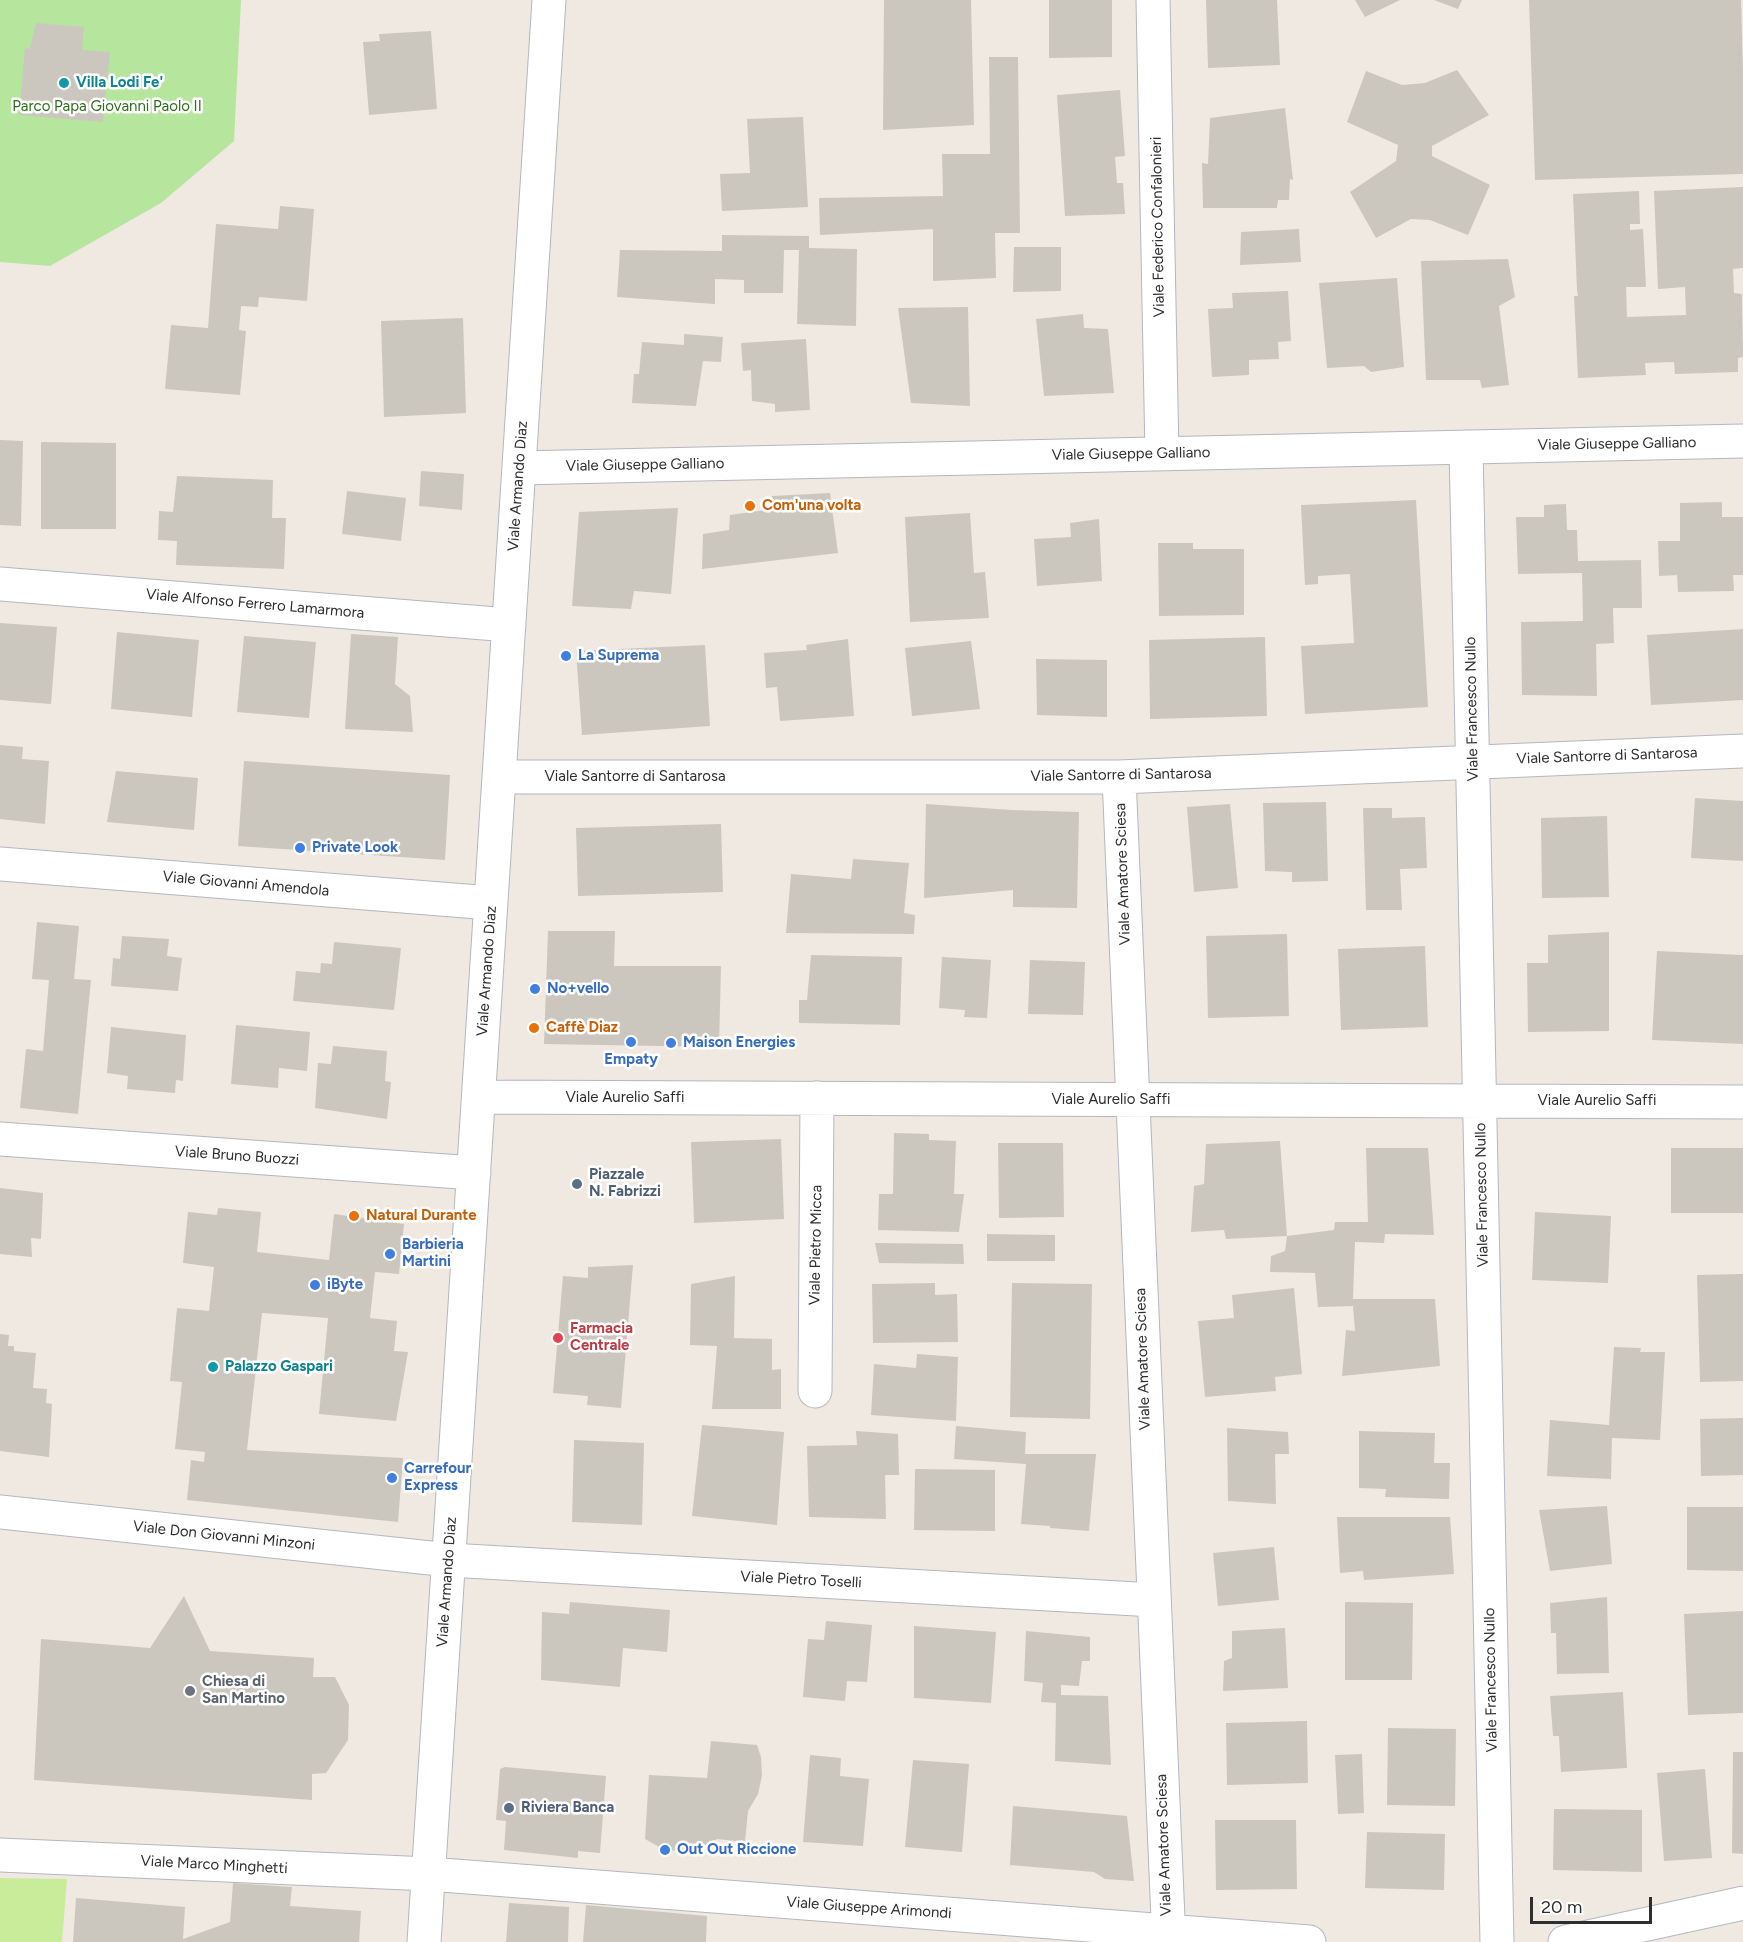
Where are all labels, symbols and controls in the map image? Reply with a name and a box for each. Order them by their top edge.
place label: Villa Lodi Fe' [76,74,163,92]
marker: Villa Lodi Fe' [57,76,71,90]
park label: Parco Papa Giovanni Paolo II [12,98,202,116]
street label: Viale Federico Confalonieri [1147,137,1169,317]
street label: Viale Armando Diaz [504,420,532,552]
street label: Viale Giuseppe Galliano [1538,434,1696,454]
street label: Viale Giuseppe Galliano [1052,444,1210,464]
street label: Viale Giuseppe Galliano [566,455,724,475]
place label: Com'una volta [762,497,861,515]
marker: Com'una volta [743,499,757,513]
street label: Viale Alfonso Ferrero Lamarmora [145,585,365,623]
street label: Viale Francesco Nullo [1462,636,1482,782]
place label: La Suprema [578,647,659,665]
marker: La Suprema [559,649,573,663]
street label: Viale Santorre di Santarosa [1516,744,1698,768]
street label: Viale Santorre di Santarosa [1030,764,1212,786]
street label: Viale Santorre di Santarosa [544,768,726,786]
street label: Viale Amatore Sciesa [1112,803,1134,945]
place label: Private Look [312,839,398,857]
marker: Private Look [293,841,307,855]
street label: Viale Giovanni Amendola [162,868,330,900]
street label: Viale Armando Diaz [473,905,501,1037]
place label: No+vello [547,980,609,998]
marker: No+vello [528,982,542,996]
place label: Caffè Diaz [546,1019,618,1037]
marker: Caffè Diaz [527,1021,541,1035]
place label: Maison Energies [683,1034,795,1052]
marker: Empaty [624,1035,638,1049]
marker: Maison Energies [664,1036,678,1050]
place label: Empaty [604,1051,658,1069]
street label: Viale Aurelio Saffi [565,1089,685,1107]
street label: Viale Aurelio Saffi [1051,1091,1171,1109]
street label: Viale Aurelio Saffi [1537,1092,1657,1110]
street label: Viale Francesco Nullo [1472,1122,1492,1268]
street label: Viale Bruno Buozzi [174,1143,300,1169]
place label: Piazzale N. Fabrizzi [589,1166,661,1201]
marker: Piazzale N. Fabrizzi [570,1177,584,1191]
street label: Viale Pietro Micca [806,1185,826,1305]
place label: Natural Durante [366,1207,477,1225]
marker: Natural Durante [347,1209,361,1223]
place label: Barbieria Martini [402,1236,464,1271]
marker: Barbieria Martini [383,1247,397,1261]
place label: iByte [327,1276,363,1294]
marker: iByte [308,1278,322,1292]
street label: Viale Amatore Sciesa [1132,1288,1154,1430]
place label: Farmacia Centrale [570,1320,633,1355]
marker: Farmacia Centrale [551,1331,565,1345]
place label: Palazzo Gaspari [225,1358,333,1376]
marker: Palazzo Gaspari [206,1360,220,1374]
place label: Carrefour Express [404,1460,471,1495]
marker: Carrefour Express [385,1471,399,1485]
street label: Viale Armando Diaz [433,1516,461,1648]
street label: Viale Don Giovanni Minzoni [132,1517,316,1555]
street label: Viale Pietro Toselli [740,1568,862,1592]
street label: Viale Francesco Nullo [1481,1607,1501,1753]
place label: Chiesa di San Martino [202,1673,285,1708]
marker: Chiesa di San Martino [183,1684,197,1698]
street label: Viale Amatore Sciesa [1153,1774,1175,1916]
place label: Riviera Banca [521,1799,614,1817]
marker: Riviera Banca [502,1801,516,1815]
place label: Out Out Riccione [677,1841,796,1859]
marker: Out Out Riccione [658,1843,672,1857]
street label: Viale Marco Minghetti [140,1852,288,1878]
scale bar [1533,1885,1654,1923]
street label: Viale Giuseppe Arimondi [786,1893,952,1923]
text: 20 m [1541,1896,1582,1918]

